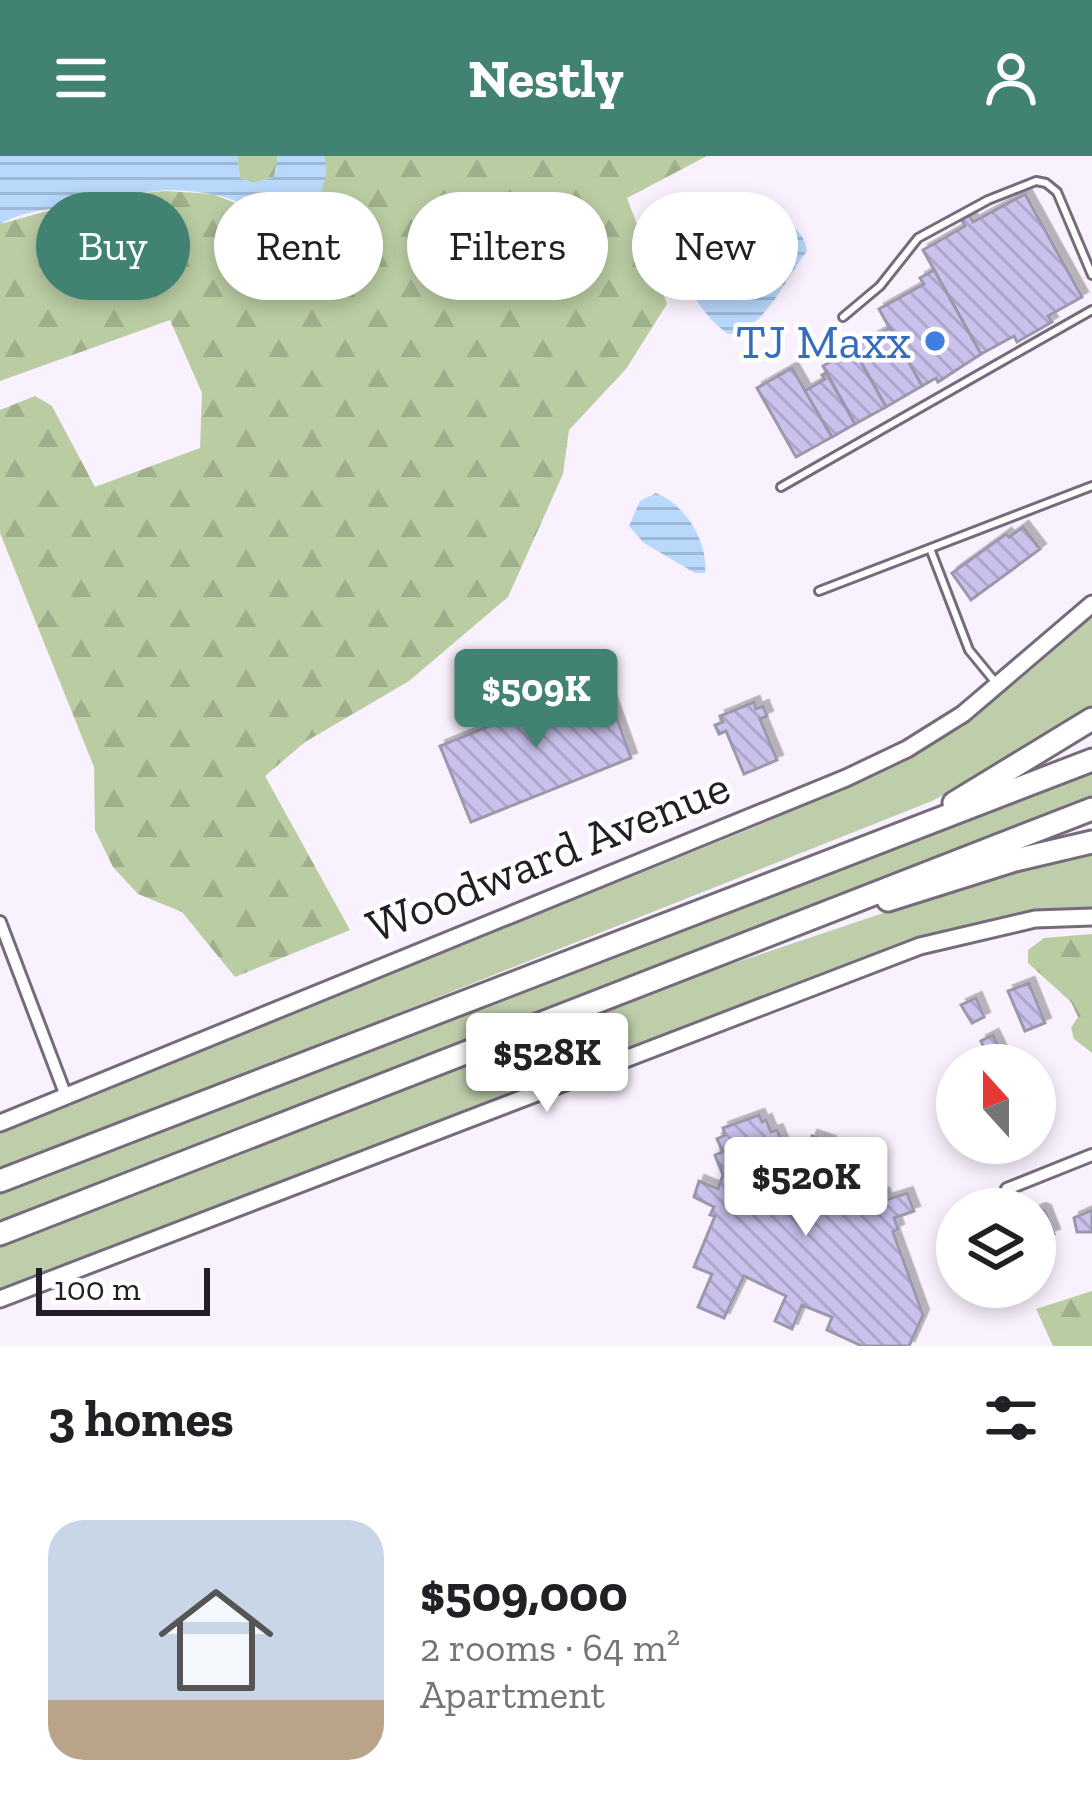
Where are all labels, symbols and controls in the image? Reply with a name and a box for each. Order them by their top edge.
icon: menu [48,45,114,111]
icon: person [978,45,1044,111]
text: Nestly [468,46,624,111]
chip: Buy [36,192,190,300]
chip: Rent [214,192,383,300]
chip: Filters [407,192,608,300]
chip: New [632,192,798,300]
place label: TJ Maxx [736,313,911,370]
marker: TJ Maxx [922,328,948,354]
pin: $509K [452,649,620,751]
text: $509K [481,664,591,711]
street label: Woodward Avenue [358,757,738,955]
pin: $528K [463,1013,631,1115]
text: $528K [493,1028,601,1075]
north arrow [936,1044,1056,1164]
map controls [936,1044,1056,1308]
pin: $520K [722,1137,890,1239]
text: $520K [751,1152,861,1199]
button: layers [936,1188,1056,1308]
scale bar [36,1262,210,1315]
text: 100 m [54,1269,141,1308]
icon: filters [978,1385,1044,1451]
text: 3 homes [48,1388,234,1449]
text: $509,000 [420,1563,628,1624]
icon: home [144,1568,288,1712]
text: 2 rooms · 64 m² [420,1624,680,1671]
text: Apartment [420,1671,605,1718]

